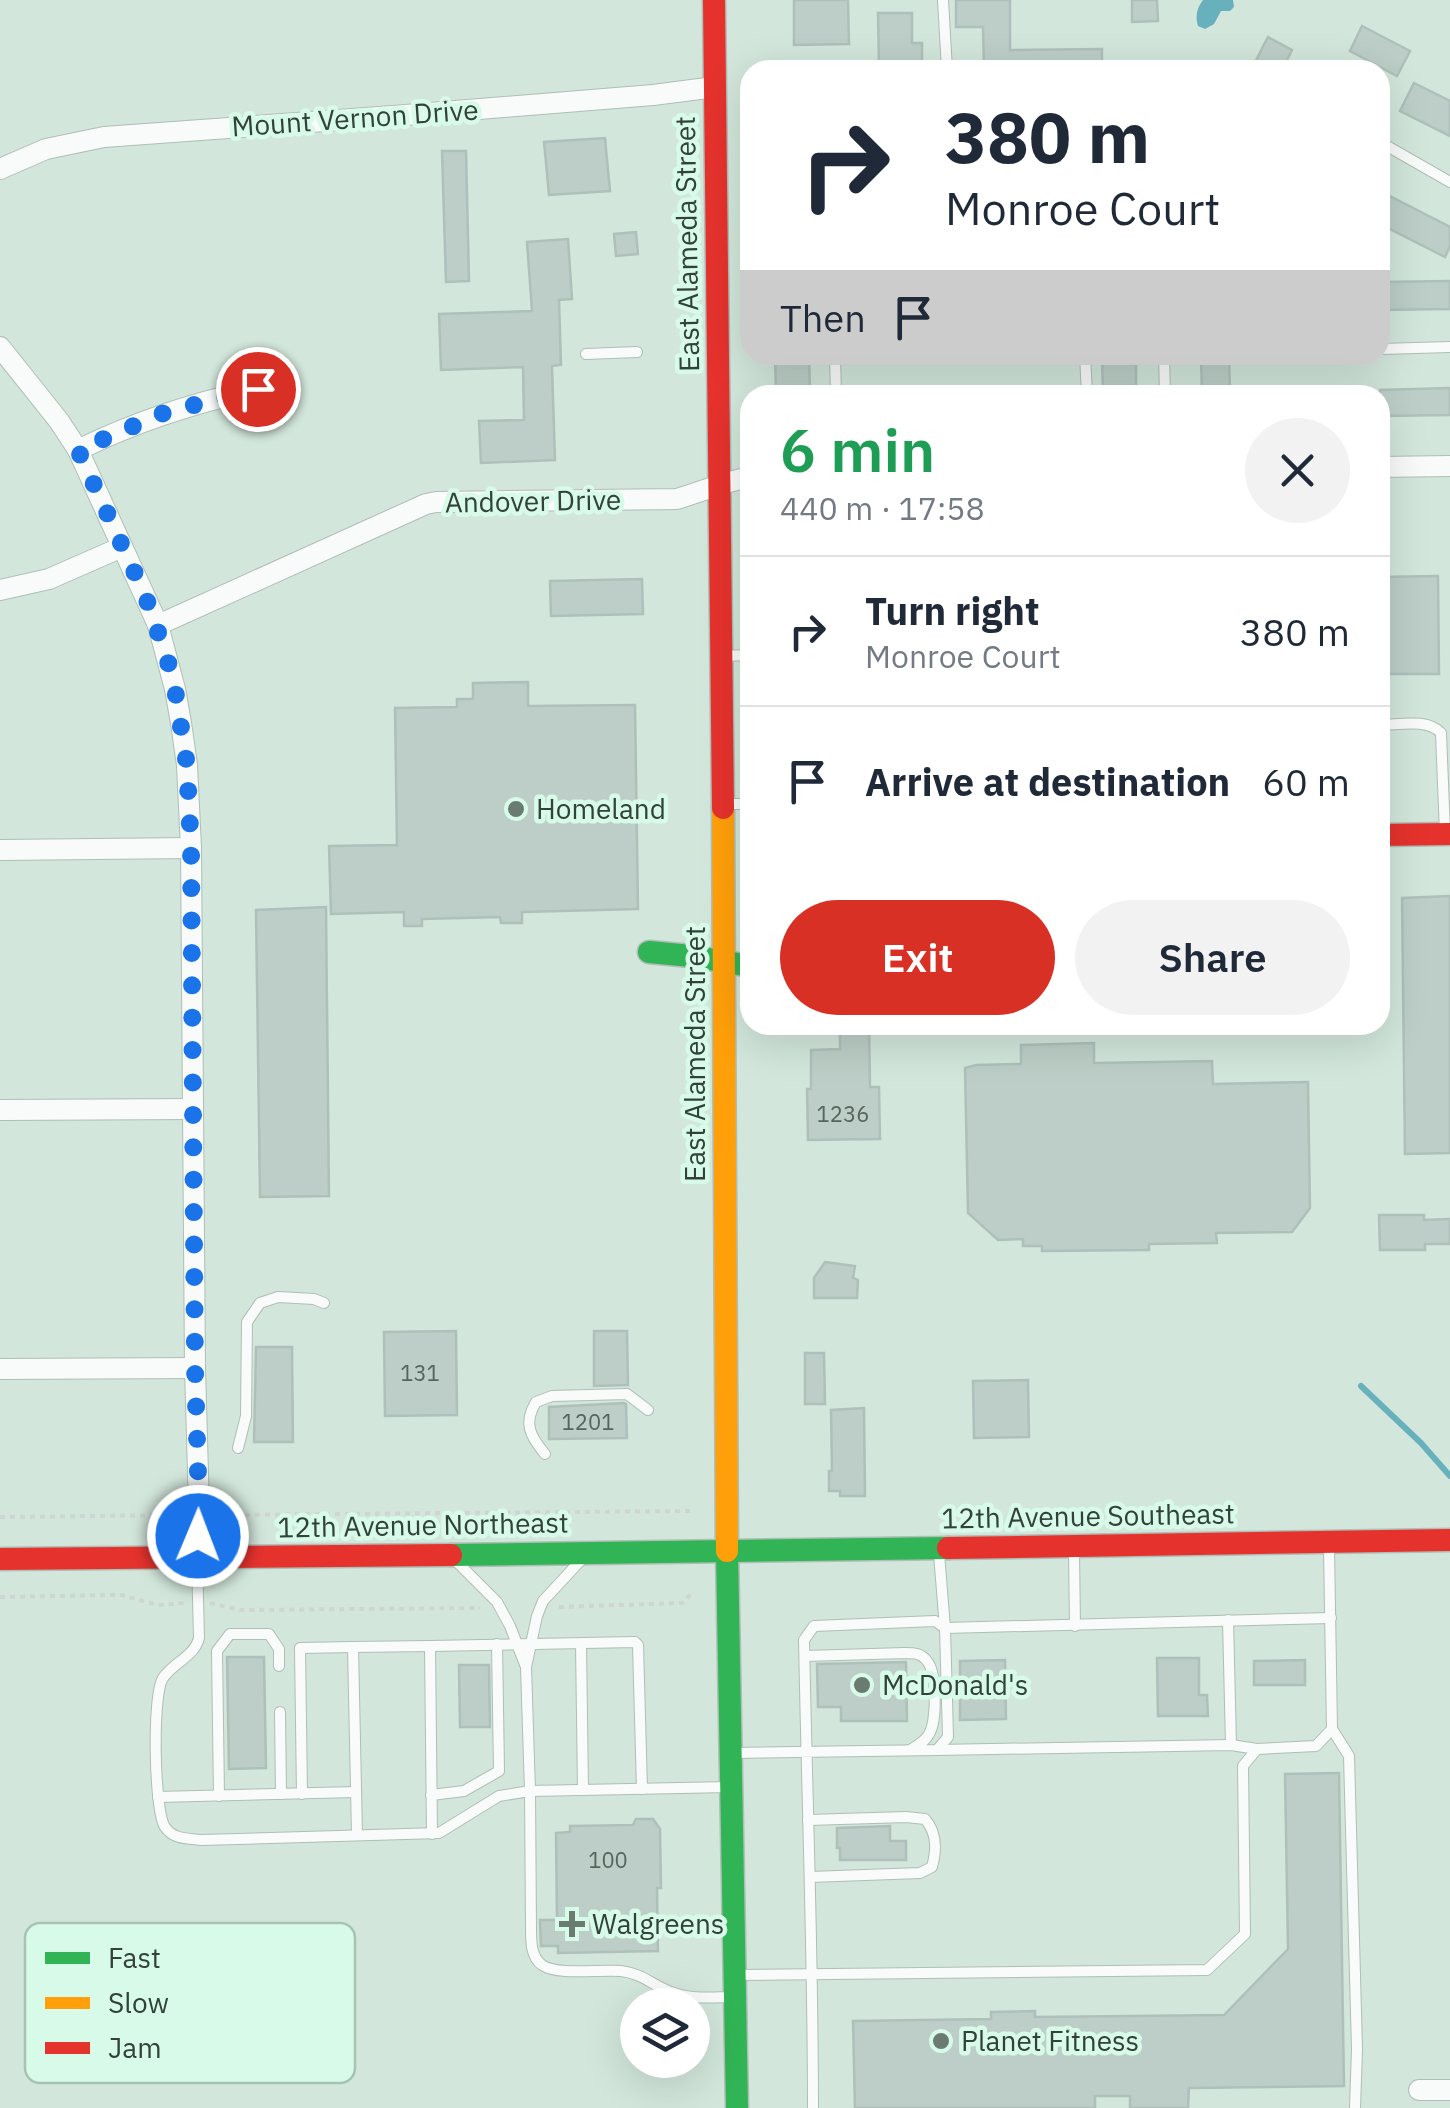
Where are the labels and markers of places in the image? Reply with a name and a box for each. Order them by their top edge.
pin [216,347,301,432]
place label: Homeland [536,790,666,827]
marker: Homeland [505,798,527,820]
place label: McDonald's [882,1666,1028,1703]
marker: McDonald's [851,1674,873,1696]
place label: Walgreens [592,1905,724,1942]
marker: Walgreens [561,1913,583,1935]
place label: Planet Fitness [961,2022,1139,2059]
marker: Planet Fitness [930,2030,952,2052]

